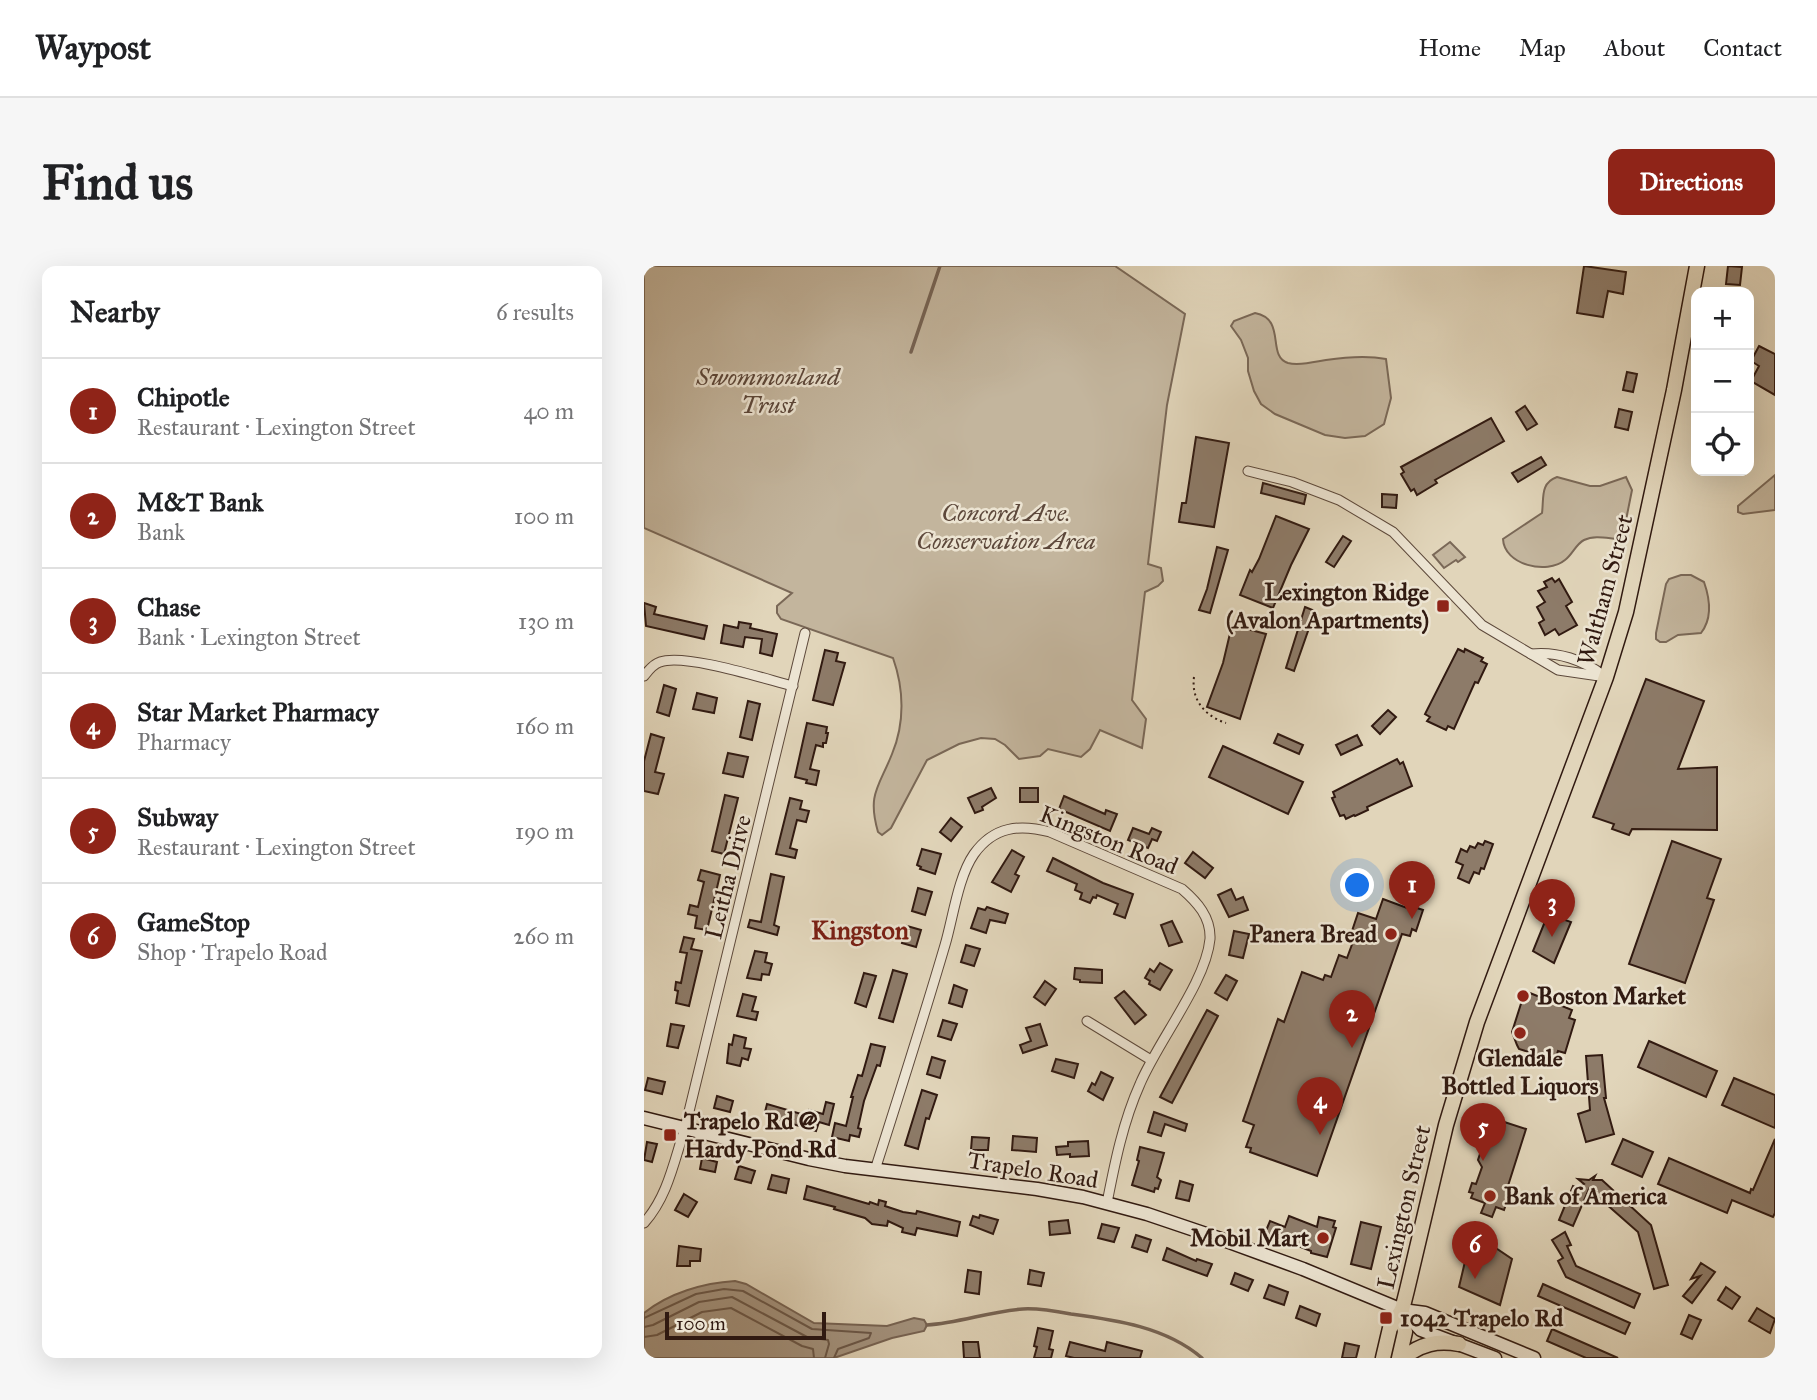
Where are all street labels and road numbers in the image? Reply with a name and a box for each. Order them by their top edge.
street label: Waltham Street [1570,511,1640,669]
street label: Kingston Road [1035,799,1183,881]
street label: Leitha Drive [698,812,758,942]
street label: Lexington Street [1371,1121,1438,1292]
street label: Trapelo Road [965,1145,1101,1195]

